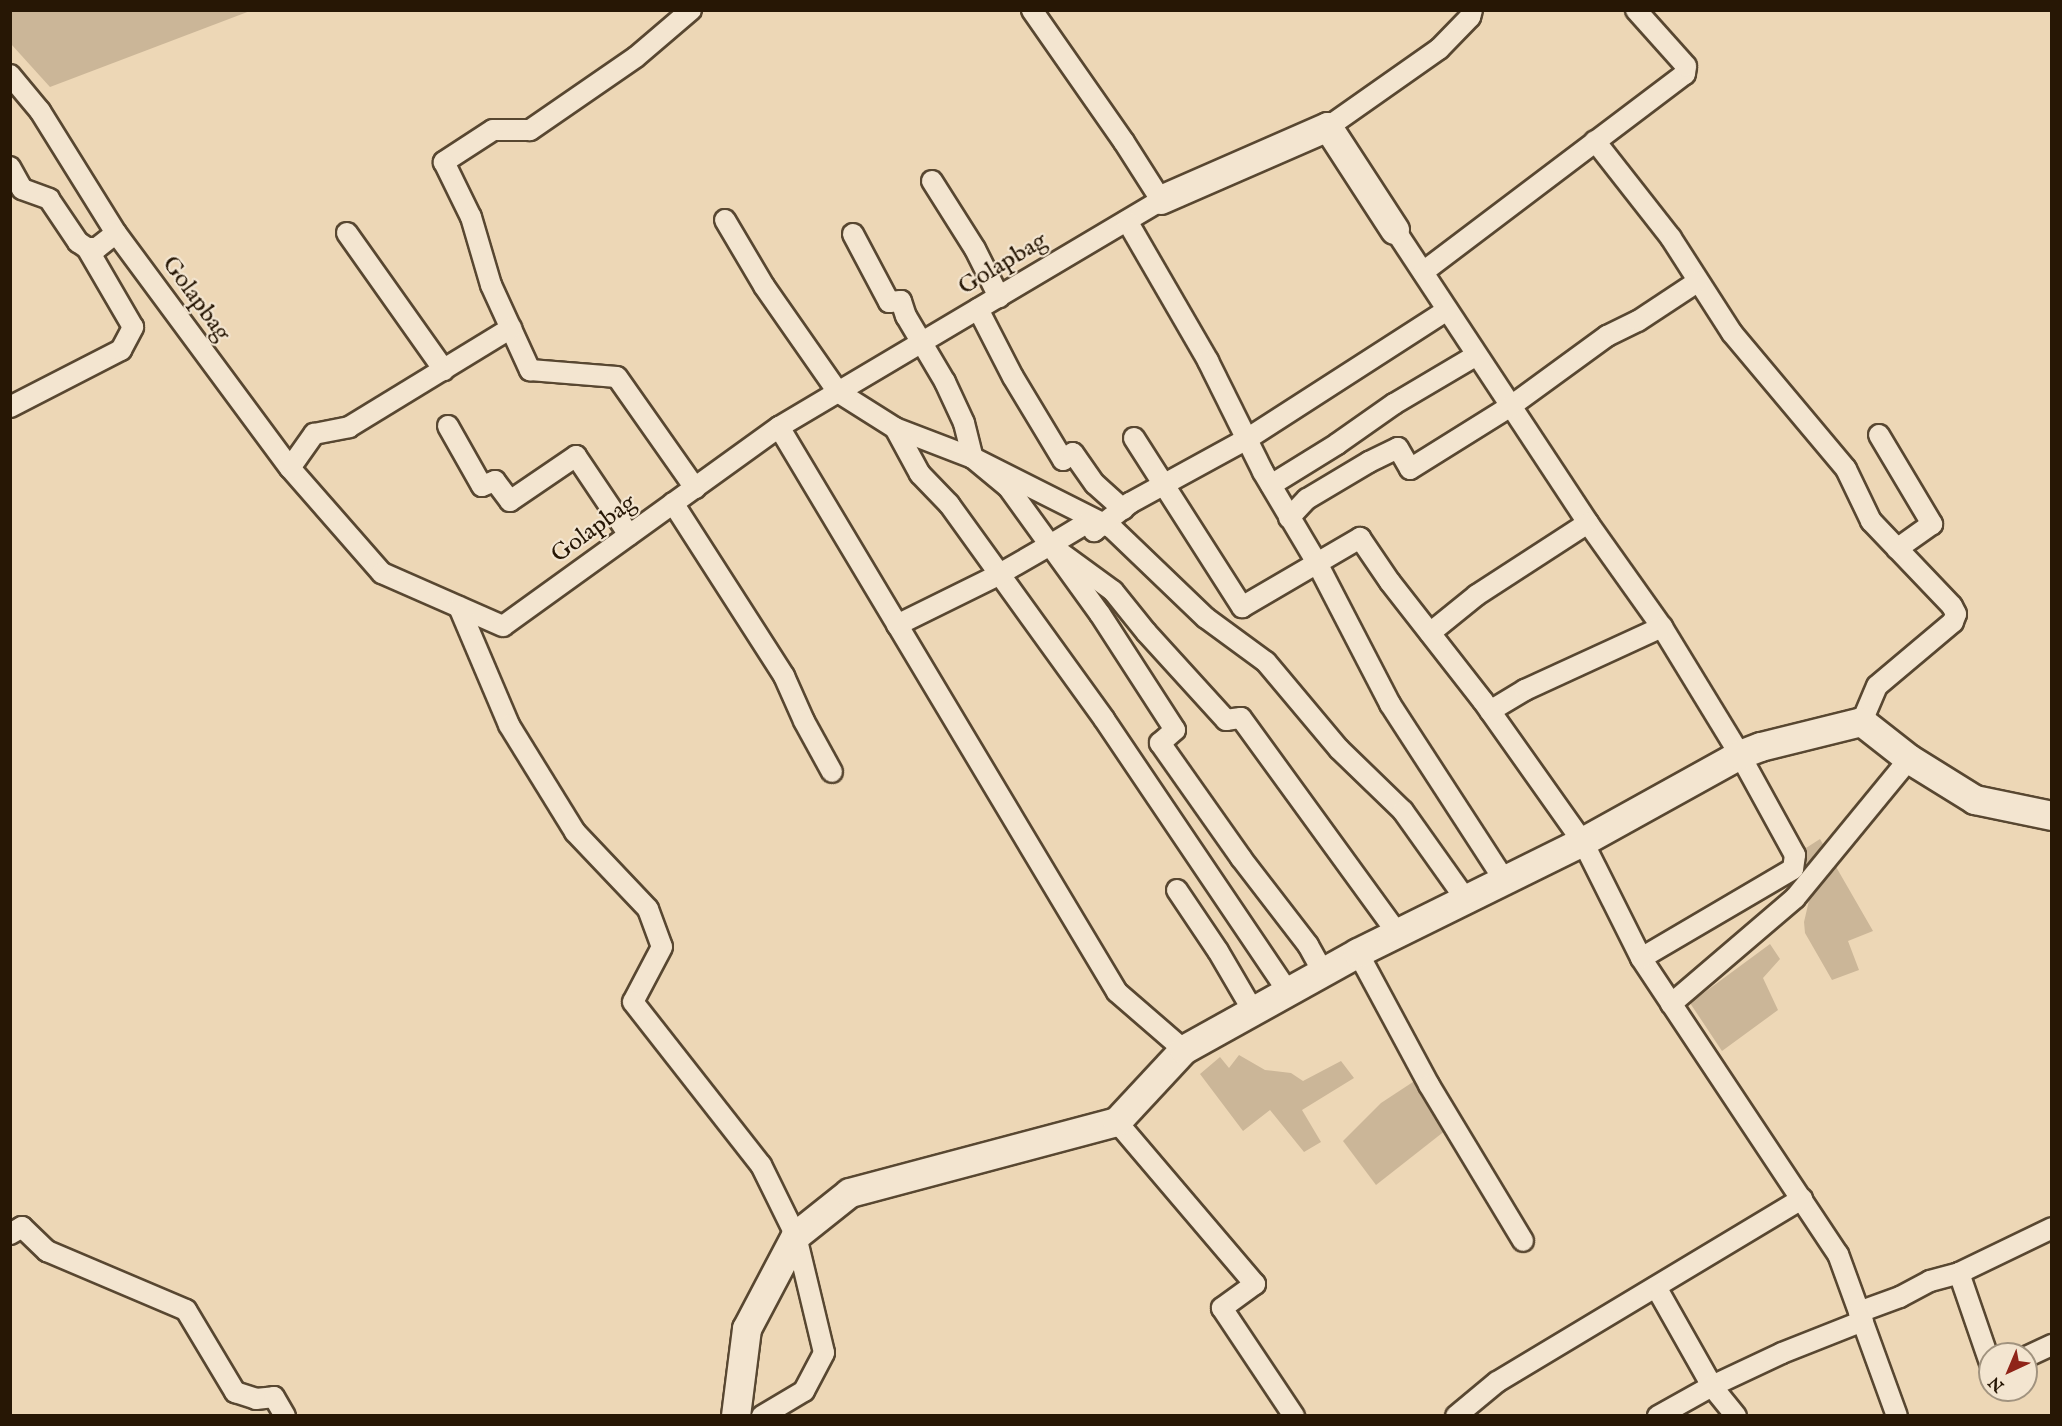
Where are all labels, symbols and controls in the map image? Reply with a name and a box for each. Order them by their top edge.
street label: Golapbag [954,226,1052,302]
street label: Golapbag [156,251,236,347]
street label: Golapbag [546,489,642,569]
north arrow [1978,1342,2038,1402]
text: N [1985,1372,2009,1396]

